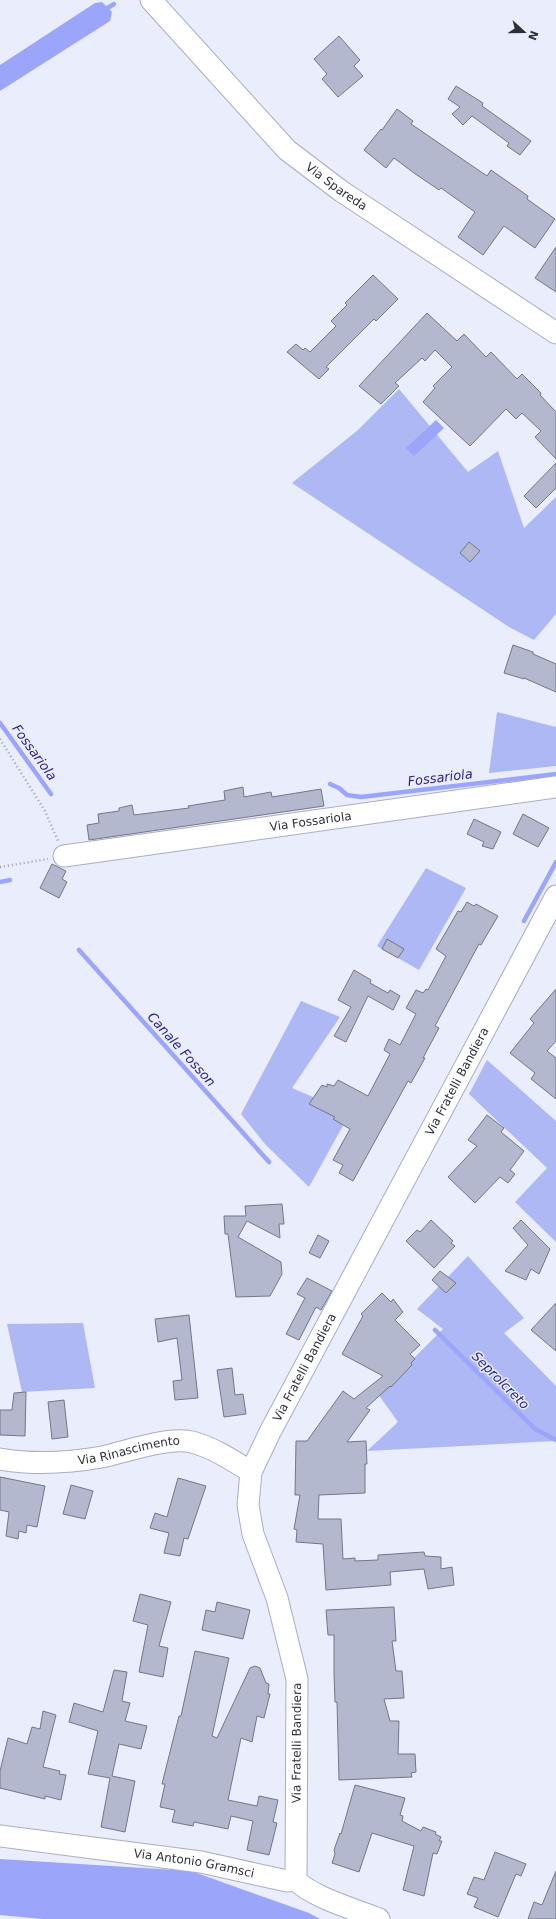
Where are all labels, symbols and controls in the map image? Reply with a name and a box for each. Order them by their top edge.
north arrow [504,12,544,52]
text: N [525,29,541,42]
street label: Via Spareda [303,160,370,213]
water label: Fossariola [9,721,60,783]
water label: Fossariola [407,766,473,789]
street label: Via Fossariola [269,809,352,834]
water label: Canale Fosson [145,1009,219,1089]
street label: Via Fratelli Bandiera [422,1025,492,1138]
street label: Via Fratelli Bandiera [270,1311,339,1424]
water label: Seprolcreto [469,1349,532,1412]
street label: Via Rinascimento [77,1434,180,1468]
street label: Via Fratelli Bandiera [289,1683,304,1803]
street label: Via Antonio Gramsci [133,1846,256,1881]

